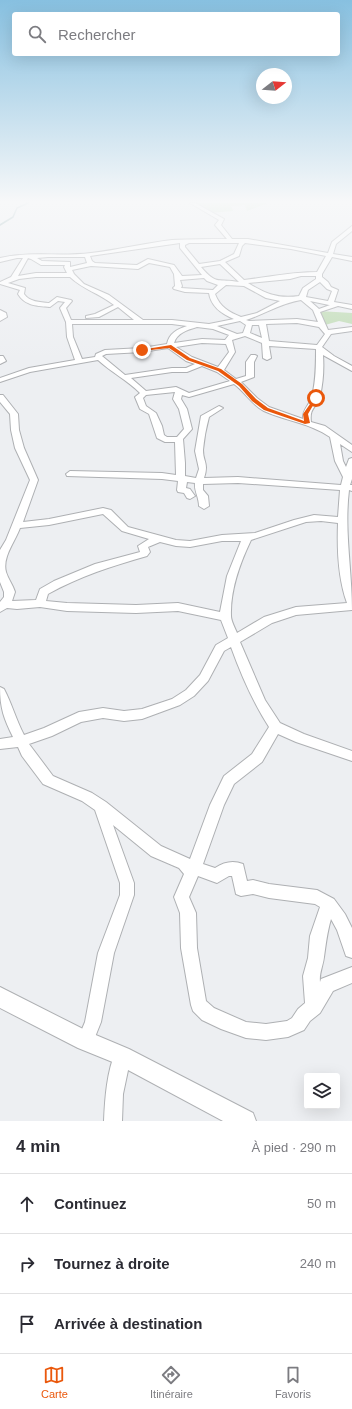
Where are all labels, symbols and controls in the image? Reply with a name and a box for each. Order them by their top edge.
search box [12,12,340,56]
icon: search [26,23,48,45]
text: Rechercher [58,26,136,43]
north arrow [256,68,292,104]
route end [133,341,151,359]
route start [307,389,325,407]
map controls [304,1073,340,1109]
button: layers [304,1073,340,1109]
text: 4 min [16,1137,60,1156]
text: À pied · 290 m [251,1140,336,1155]
icon: ahead [16,1193,38,1215]
text: Continuez [54,1195,127,1212]
text: 50 m [307,1196,336,1211]
icon: right [16,1253,38,1275]
text: Tournez à droite [54,1255,170,1272]
text: 240 m [300,1256,336,1271]
icon: arrive [16,1313,38,1335]
text: Arrivée à destination [54,1315,202,1332]
tab: Carte [41,1364,68,1400]
tab: Itinéraire [150,1364,193,1400]
tab: Favoris [275,1364,311,1400]

